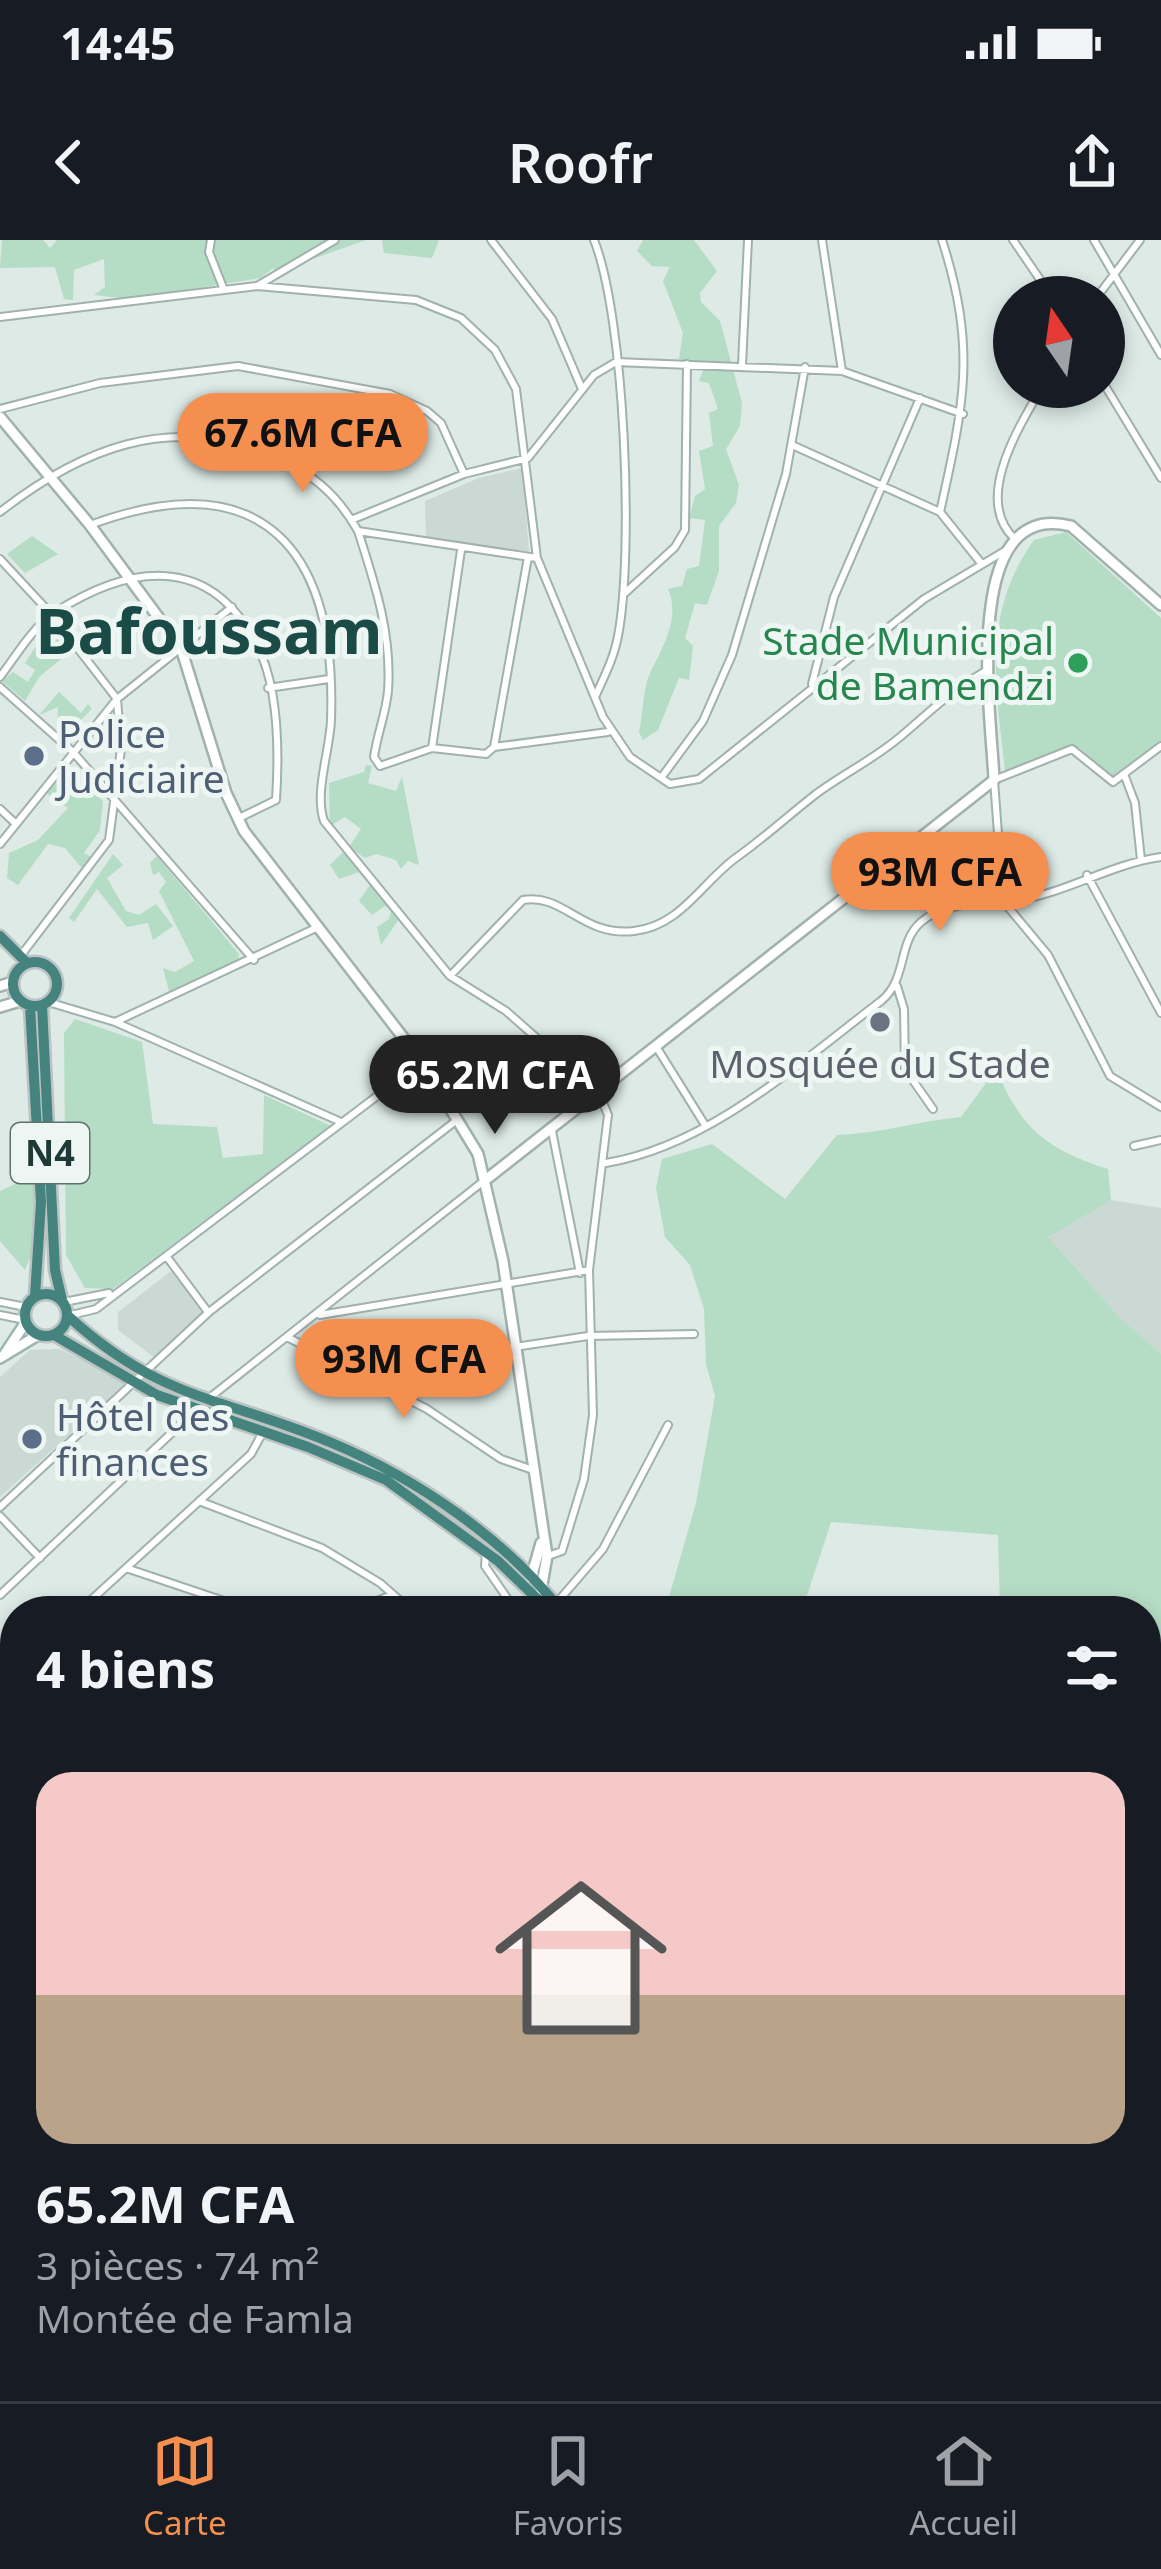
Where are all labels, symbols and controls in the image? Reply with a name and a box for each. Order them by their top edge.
text: 14:45 [60,12,176,73]
text: Roofr [508,125,653,199]
icon: back [36,129,102,195]
icon: share [1059,129,1125,195]
north arrow [993,276,1125,408]
map controls [993,276,1125,408]
pin: 67.6M CFA [166,393,440,495]
text: 67.6M CFA [204,405,402,458]
district label: Bafoussam [36,587,382,672]
place label: Stade Municipal de Bamendzi [762,613,1054,711]
marker: Stade Municipal de Bamendzi [1065,650,1091,676]
place label: Police Judiciaire [54,706,225,804]
marker: Police Judiciaire [21,743,47,769]
pin: 93M CFA [829,832,1051,934]
text: 93M CFA [858,844,1022,897]
marker: Mosquée du Stade [867,1009,893,1035]
pin: 65.2M CFA [358,1035,632,1137]
place label: Mosquée du Stade [709,1036,1051,1089]
text: 65.2M CFA [396,1047,594,1100]
road number: N4 [11,1123,89,1183]
pin: 93M CFA [293,1319,515,1421]
text: 93M CFA [322,1331,486,1384]
place label: Hôtel des finances [56,1389,229,1487]
marker: Hôtel des finances [19,1426,45,1452]
text: 4 biens [36,1633,215,1703]
icon: filters [1059,1635,1125,1701]
icon: home [473,1850,689,2066]
text: 65.2M CFA [36,2168,294,2238]
text: 3 pièces · 74 m² [36,2238,320,2291]
text: Montée de Famla [36,2291,354,2344]
tab: Carte [143,2428,227,2545]
tab: Favoris [513,2428,623,2545]
tab: Accueil [909,2428,1018,2545]

